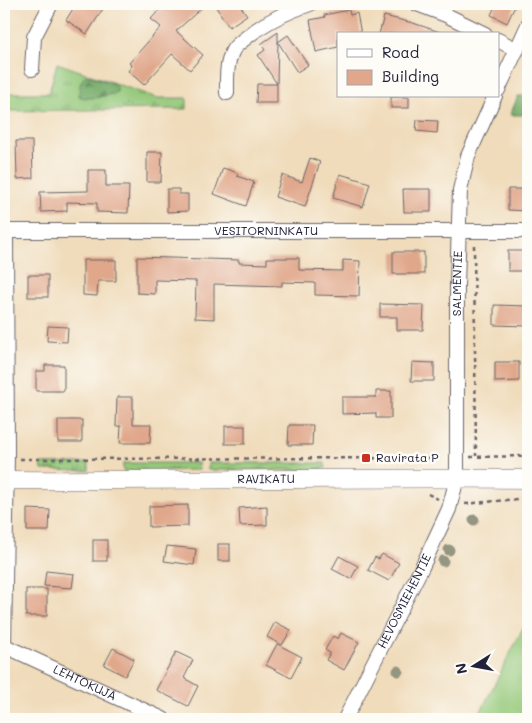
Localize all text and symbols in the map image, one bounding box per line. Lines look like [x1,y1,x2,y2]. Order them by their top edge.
legend [337,32,500,98]
text: Road [382,42,419,62]
text: Building [382,66,439,86]
street label: VESITORNINKATU [214,222,318,238]
street label: SALMENTIE [448,250,465,316]
place label: Ravirata P [376,449,439,465]
marker: Ravirata P [360,452,372,464]
street label: RAVIKATU [237,470,295,486]
street label: HEVOSMIEHENTIE [373,551,434,651]
north arrow [450,640,500,690]
street label: LEHTOKUJA [51,660,120,704]
text: N [450,662,471,676]

